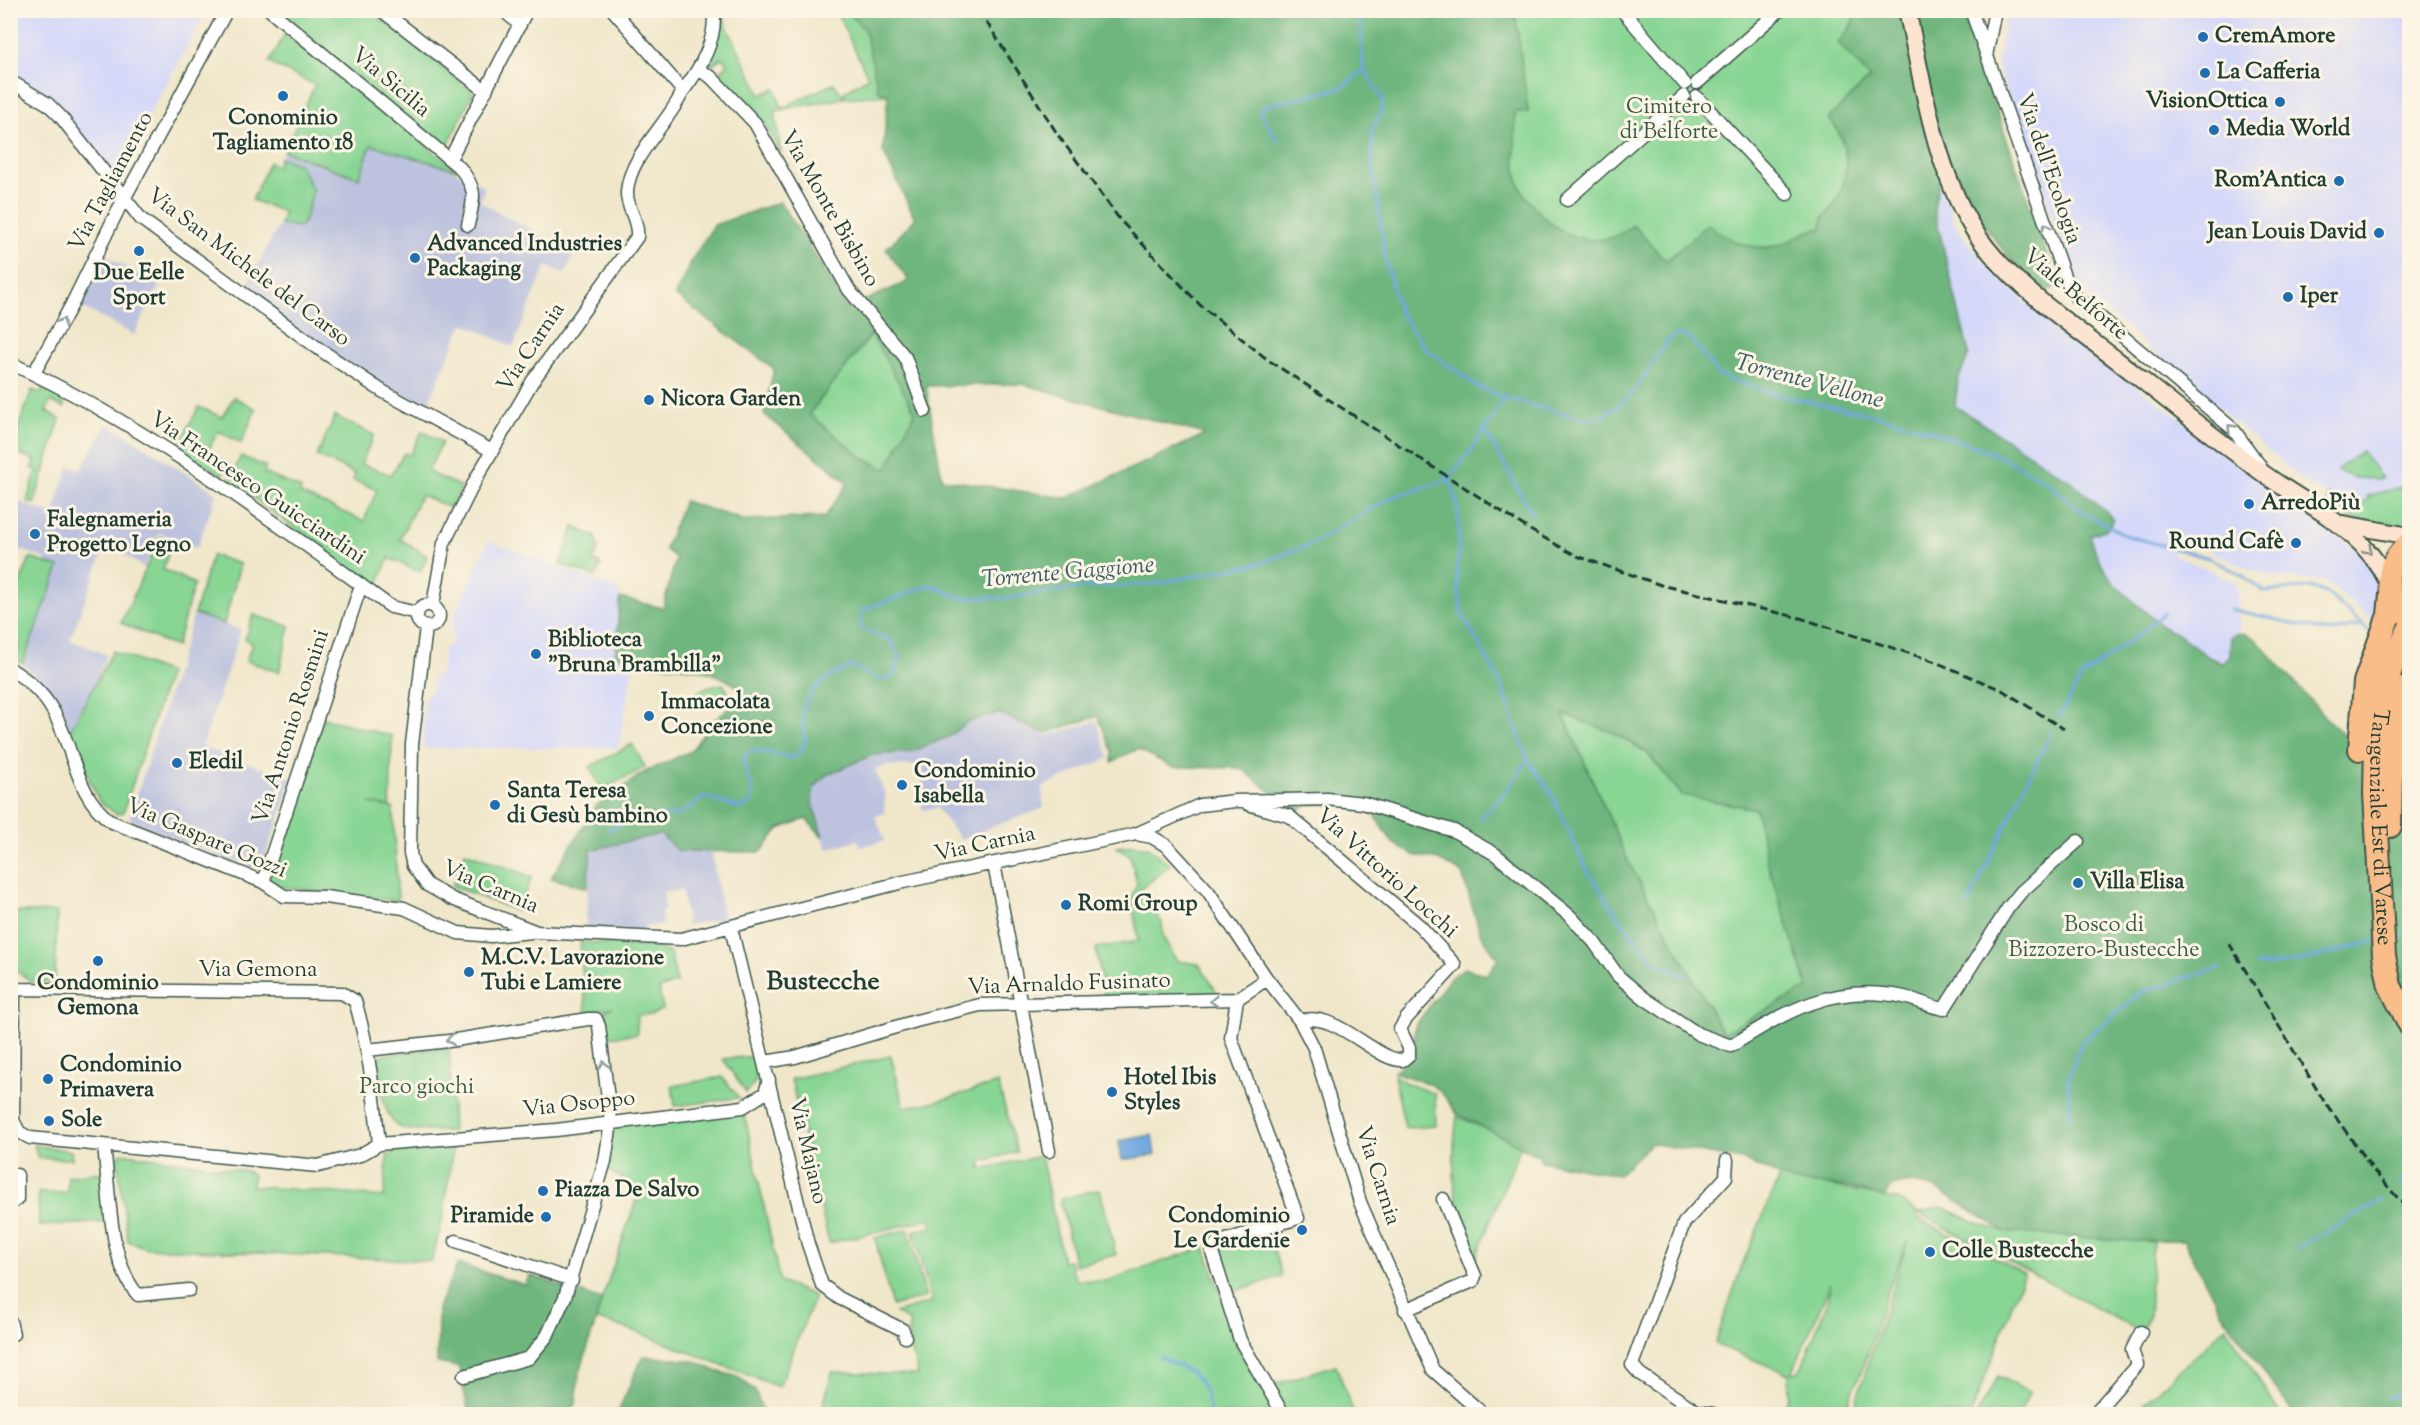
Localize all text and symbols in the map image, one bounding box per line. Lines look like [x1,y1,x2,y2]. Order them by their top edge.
place label: CremAmore [2215,21,2336,53]
marker: CremAmore [2196,30,2210,44]
street label: Via Sicilia [343,40,437,126]
place label: La Cafferia [2217,57,2321,89]
marker: La Cafferia [2198,66,2212,80]
place label: VisionOttica [2146,86,2269,118]
marker: Conominio Tagliamento 18 [276,89,290,103]
street label: Via dell'Ecologia [2007,89,2089,249]
park label: Cimitero di Belforte [1620,92,1718,149]
marker: VisionOttica [2273,95,2287,109]
place label: Conominio Tagliamento 18 [213,103,353,160]
street label: Via Tagliamento [62,106,162,258]
place label: Media World [2226,114,2351,146]
marker: Media World [2207,123,2221,137]
street label: Via Monte Bisbino [771,125,887,293]
place label: Rom'Antica [2215,165,2328,197]
marker: Rom'Antica [2332,174,2346,188]
street label: Via San Michele del Carso [139,181,357,355]
place label: Jean Louis David [2206,217,2368,249]
one-way arrow [2040,222,2053,233]
marker: Jean Louis David [2372,226,2386,240]
place label: Advanced Industries Packaging [427,229,622,286]
street label: Viale Belforte [2015,241,2135,349]
marker: Due Eelle Sport [132,244,146,258]
marker: Advanced Industries Packaging [408,251,422,265]
place label: Due Eelle Sport [94,258,184,315]
place label: Iper [2300,281,2339,313]
marker: Iper [2281,290,2295,304]
street label: Via Carnia [490,297,574,399]
one-way arrow [55,318,66,328]
water label: Torrente Vellone [1731,346,1887,418]
place label: Nicora Garden [661,384,801,416]
marker: Nicora Garden [642,393,656,407]
street label: Via Francesco Guicciardini [142,404,372,574]
one-way arrow [2227,424,2238,435]
place label: ArredoPiù [2261,488,2361,520]
marker: ArredoPiù [2242,497,2256,511]
place label: Falegnameria Progetto Legno [47,505,191,562]
marker: Falegnameria Progetto Legno [28,527,42,541]
place label: Round Cafè [2169,527,2284,559]
marker: Round Cafè [2289,536,2303,550]
one-way arrow [2361,543,2372,553]
water label: Torrente Gaggione [980,549,1156,597]
street label: Via Antonio Rosmini [245,625,339,829]
place label: Biblioteca "Bruna Brambilla" [548,625,721,682]
marker: Biblioteca "Bruna Brambilla" [529,647,543,661]
place label: Immacolata Concezione [661,687,773,744]
street label: Tangenziale Est di Varese [2359,706,2399,946]
marker: Immacolata Concezione [642,709,656,723]
place label: Eledil [189,747,244,779]
marker: Eledil [170,756,184,770]
place label: Condominio Isabella [914,756,1036,813]
place label: Santa Teresa di Gesù bambino [507,776,668,833]
marker: Condominio Isabella [895,778,909,792]
street label: Via Gaspare Gozzi [120,791,292,887]
marker: Santa Teresa di Gesù bambino [488,798,502,812]
street label: Via Vittorio Locchi [1307,801,1465,947]
street label: Via Carnia [932,819,1038,871]
street label: Via Carnia [437,853,543,923]
place label: Villa Elisa [2090,867,2185,899]
marker: Villa Elisa [2071,876,2085,890]
place label: Romi Group [1078,889,1197,921]
marker: Romi Group [1059,898,1073,912]
park label: Bosco di Bizzozero-Bustecche [2009,910,2199,967]
place label: M.C.V. Lavorazione Tubi e Lamiere [481,943,664,1000]
marker: Condominio Gemona [91,954,105,968]
street label: Via Gemona [199,955,317,987]
district label: Bustecche [766,964,880,1001]
marker: M.C.V. Lavorazione Tubi e Lamiere [462,965,476,979]
street label: Via Arnaldo Fusinato [967,965,1171,1005]
place label: Condominio Gemona [37,968,159,1025]
one-way arrow [1210,994,1219,1007]
one-way arrow [445,1034,454,1046]
place label: Condominio Primavera [60,1050,182,1107]
one-way arrow [598,1061,610,1070]
place label: Hotel Ibis Styles [1124,1063,1217,1120]
marker: Condominio Primavera [41,1072,55,1086]
park label: Parco giochi [360,1072,474,1104]
street label: Via Osoppo [521,1083,637,1127]
marker: Hotel Ibis Styles [1105,1085,1119,1099]
street label: Via Majano [779,1094,835,1208]
place label: Sole [61,1105,102,1137]
marker: Sole [42,1114,56,1128]
street label: Via Carnia [1346,1122,1408,1230]
place label: Piazza De Salvo [555,1175,699,1207]
marker: Piazza De Salvo [536,1184,550,1198]
place label: Piramide [451,1201,534,1233]
place label: Condominio Le Gardenie [1168,1201,1290,1258]
marker: Piramide [539,1210,553,1224]
marker: Condominio Le Gardenie [1295,1223,1309,1237]
place label: Colle Bustecche [1942,1236,2094,1268]
marker: Colle Bustecche [1923,1245,1937,1259]

